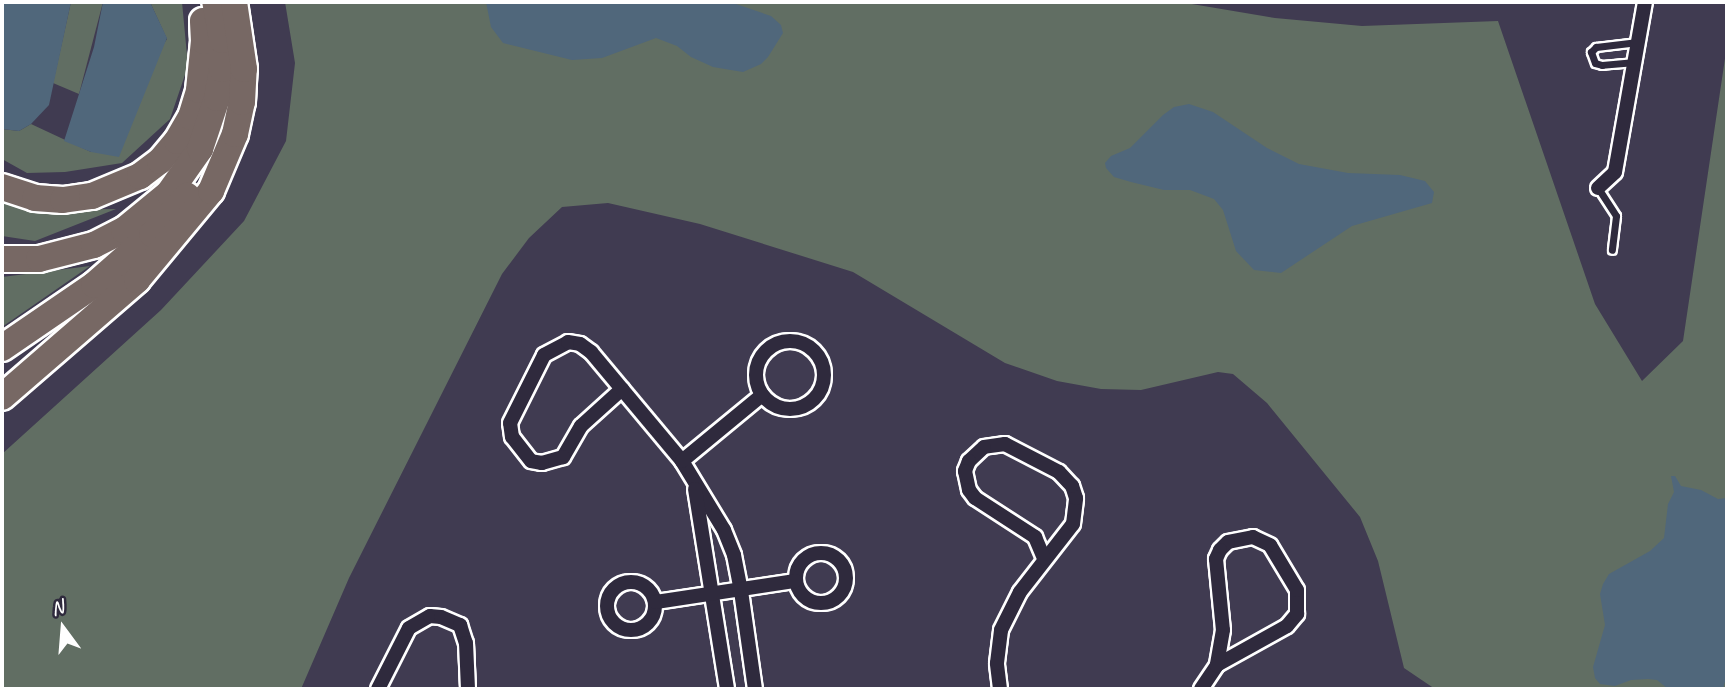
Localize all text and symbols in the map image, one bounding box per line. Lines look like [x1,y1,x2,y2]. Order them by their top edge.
north arrow [28,593,98,663]
text: N [48,595,66,621]

